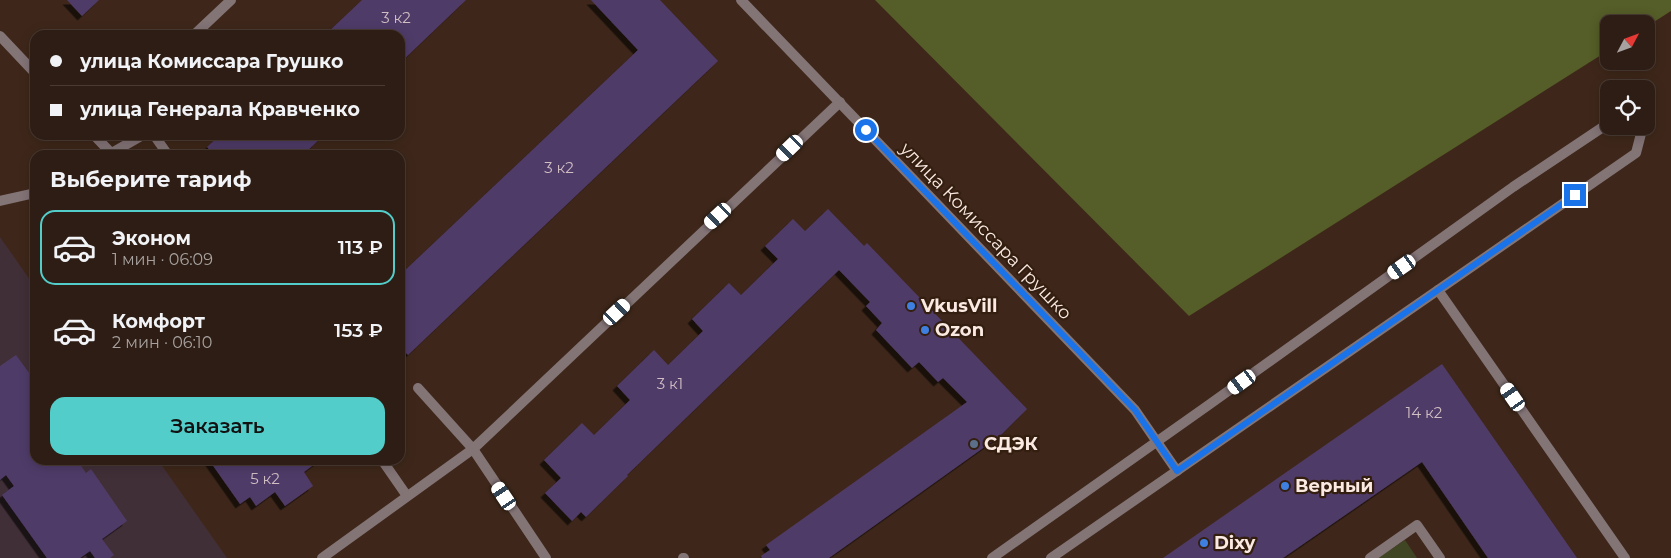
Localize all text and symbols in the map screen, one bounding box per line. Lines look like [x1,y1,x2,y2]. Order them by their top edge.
house number: 3 к2 [381,8,411,27]
north arrow [1600,15,1655,70]
map controls [1600,15,1655,135]
text: улица Комиссара Грушко [80,50,343,73]
button: locate [1600,80,1655,135]
text: улица Генерала Кравченко [80,98,360,121]
route start [855,119,877,141]
car [773,132,806,164]
street label: улица Комиссара Грушко [895,137,1076,324]
house number: 3 к2 [544,158,574,177]
text: Выберите тариф [50,166,251,193]
route end [1564,184,1586,206]
car [701,200,734,232]
icon: car [52,225,97,270]
text: Эконом [112,227,191,250]
text: 113 ₽ [338,236,383,259]
text: 1 мин · 06:09 [112,250,213,269]
car [1385,252,1418,282]
place label: VkusVill [920,295,997,317]
car [600,296,633,328]
marker: VkusVill [905,300,917,312]
icon: car [52,308,97,353]
text: Комфорт [112,310,205,333]
text: 153 ₽ [334,319,383,342]
place label: Ozon [935,319,984,341]
marker: Ozon [919,324,931,336]
text: 2 мин · 06:10 [112,333,212,352]
car [1225,367,1258,397]
house number: 3 к1 [657,374,683,393]
car [1498,380,1527,414]
button: Заказать [50,397,385,455]
house number: 14 к2 [1406,403,1442,422]
place label: СДЭК [984,433,1039,455]
marker: СДЭК [968,438,980,450]
house number: 5 к2 [250,469,280,488]
place label: Верный [1295,475,1373,497]
car [489,479,518,513]
marker: Верный [1279,480,1291,492]
place label: Dixy [1214,532,1256,554]
marker: Dixy [1198,537,1210,549]

